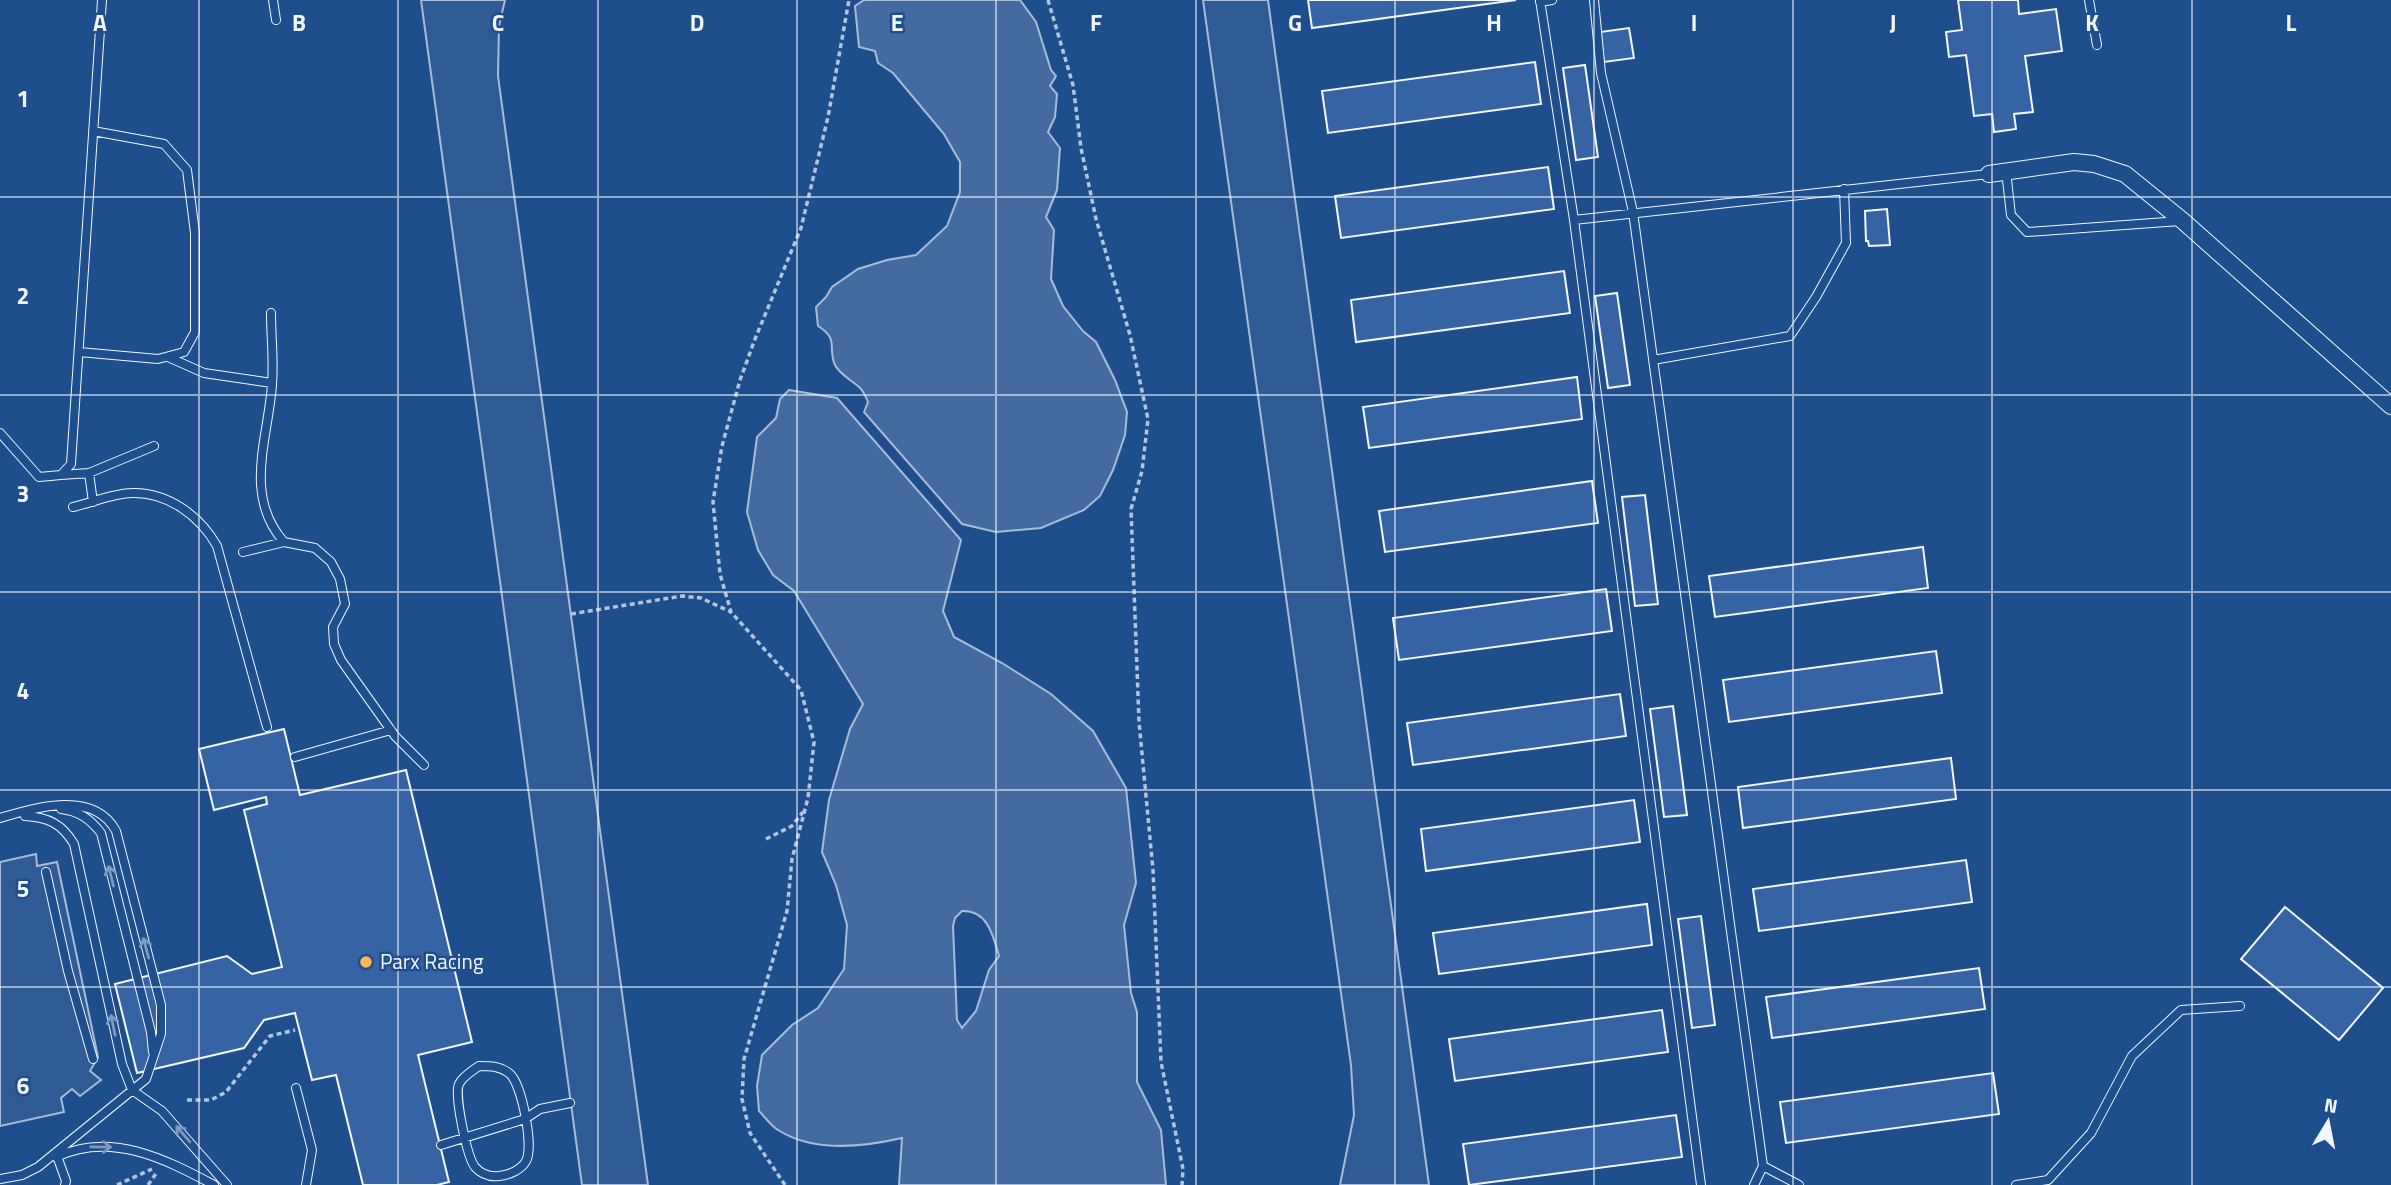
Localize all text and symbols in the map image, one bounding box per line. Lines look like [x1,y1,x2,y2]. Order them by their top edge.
text: A [93,5,107,40]
text: B [292,5,306,40]
text: C [492,5,504,40]
text: D [690,5,704,40]
text: E [891,5,903,40]
text: F [1090,5,1102,40]
text: G [1288,5,1302,40]
text: H [1486,5,1502,40]
text: I [1691,5,1697,40]
text: J [1890,5,1896,40]
text: K [2085,5,2099,40]
text: L [2286,5,2297,40]
text: 1 [17,81,29,116]
text: 2 [17,278,29,313]
text: 3 [17,476,29,511]
text: 4 [17,673,29,708]
one-way arrow [104,865,117,888]
text: 5 [17,871,29,906]
one-way arrow [139,937,152,960]
place label: Parx Racing [380,945,484,977]
marker: Parx Racing [358,954,374,970]
one-way arrow [106,1014,120,1037]
text: 6 [17,1068,30,1103]
north arrow [2293,1087,2363,1157]
text: N [2322,1089,2340,1120]
one-way arrow [175,1126,191,1144]
one-way arrow [90,1140,113,1153]

